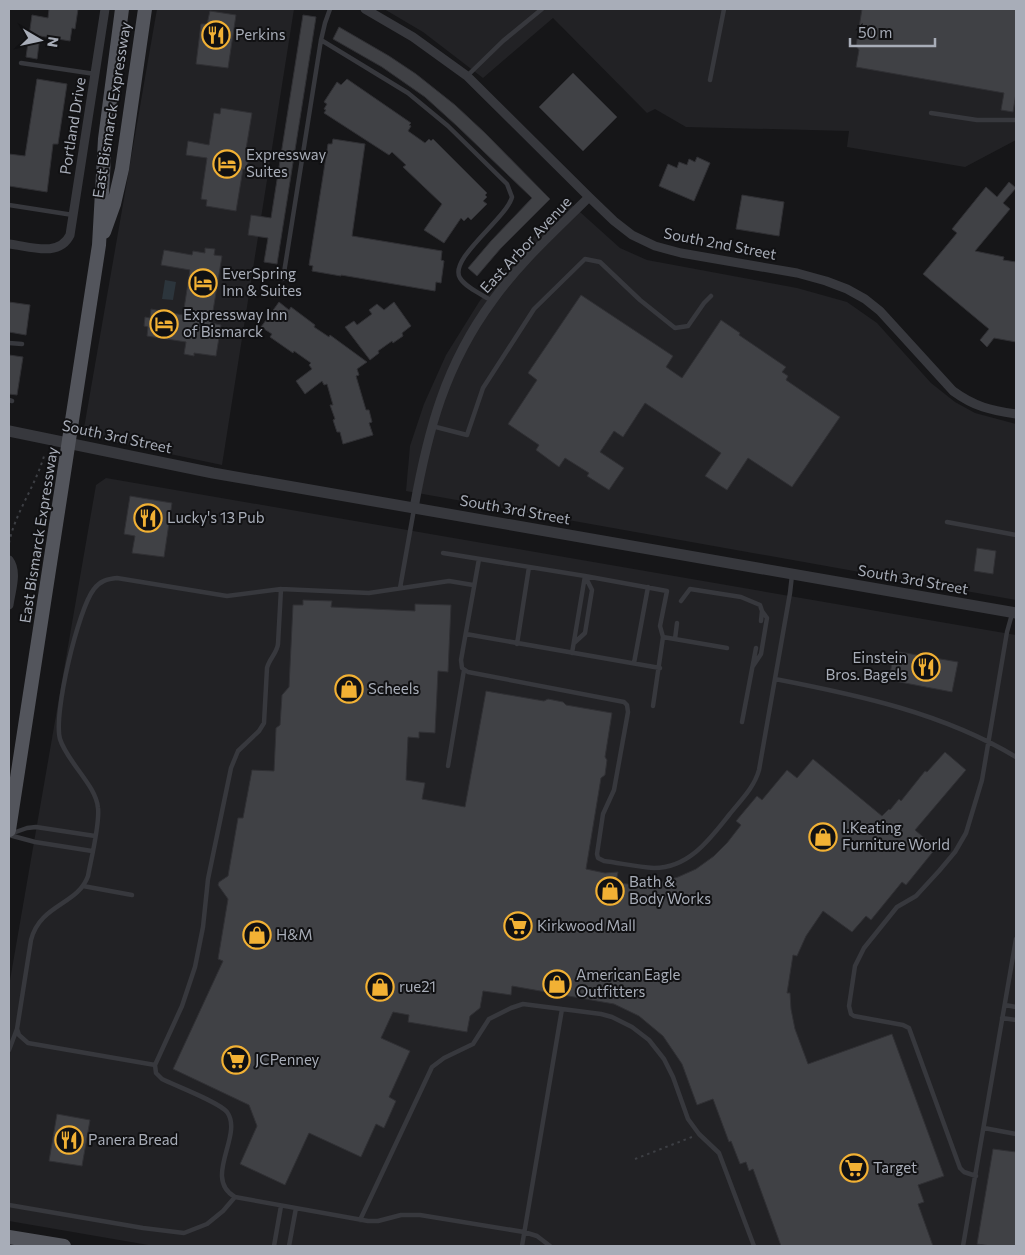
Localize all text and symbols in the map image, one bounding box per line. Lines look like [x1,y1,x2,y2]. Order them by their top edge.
north arrow [15,15,65,65]
scale bar [850,15,935,47]
street label: East Bismarck Expressway [88,20,134,199]
restaurant icon: Perkins [201,20,231,50]
text: 50 m [858,23,892,41]
place label: Perkins [235,25,286,43]
text: N [44,36,63,49]
street label: Portland Drive [55,76,89,176]
place label: Expressway Suites [246,145,326,180]
hotel icon: Expressway Suites [212,149,242,179]
street label: East Arbor Avenue [476,192,575,296]
street label: South 2nd Street [662,223,778,263]
place label: EverSpring Inn & Suites [222,264,302,299]
hotel icon: EverSpring Inn & Suites [188,268,218,298]
place label: Expressway Inn of Bismarck [183,305,287,340]
hotel icon: Expressway Inn of Bismarck [149,309,179,339]
street label: South 3rd Street [61,416,174,456]
street label: East Bismarck Expressway [15,445,61,624]
street label: South 3rd Street [458,490,572,528]
restaurant icon: Lucky's 13 Pub [133,503,163,533]
place label: Lucky's 13 Pub [167,508,265,526]
street label: South 3rd Street [856,560,970,598]
place label: Einstein Bros. Bagels [826,648,907,683]
restaurant icon: Einstein Bros. Bagels [911,652,941,682]
shop icon: Scheels [334,674,364,704]
place label: Scheels [368,679,419,697]
place label: I.Keating Furniture World [842,818,950,853]
shop icon: I.Keating Furniture World [808,822,838,852]
place label: Bath & Body Works [629,872,711,907]
shop icon: Bath & Body Works [595,876,625,906]
supermarket icon: Kirkwood Mall [503,911,533,941]
place label: Kirkwood Mall [537,916,636,934]
shop icon: H&M [242,920,272,950]
place label: H&M [276,925,313,943]
place label: American Eagle Outfitters [576,965,681,1000]
shop icon: American Eagle Outfitters [542,969,572,999]
shop icon: rue21 [365,972,395,1002]
place label: rue21 [399,977,436,995]
supermarket icon: JCPenney [221,1045,251,1075]
place label: JCPenney [255,1050,320,1068]
restaurant icon: Panera Bread [54,1125,84,1155]
place label: Panera Bread [88,1130,178,1148]
supermarket icon: Target [839,1153,869,1183]
place label: Target [873,1158,917,1176]

